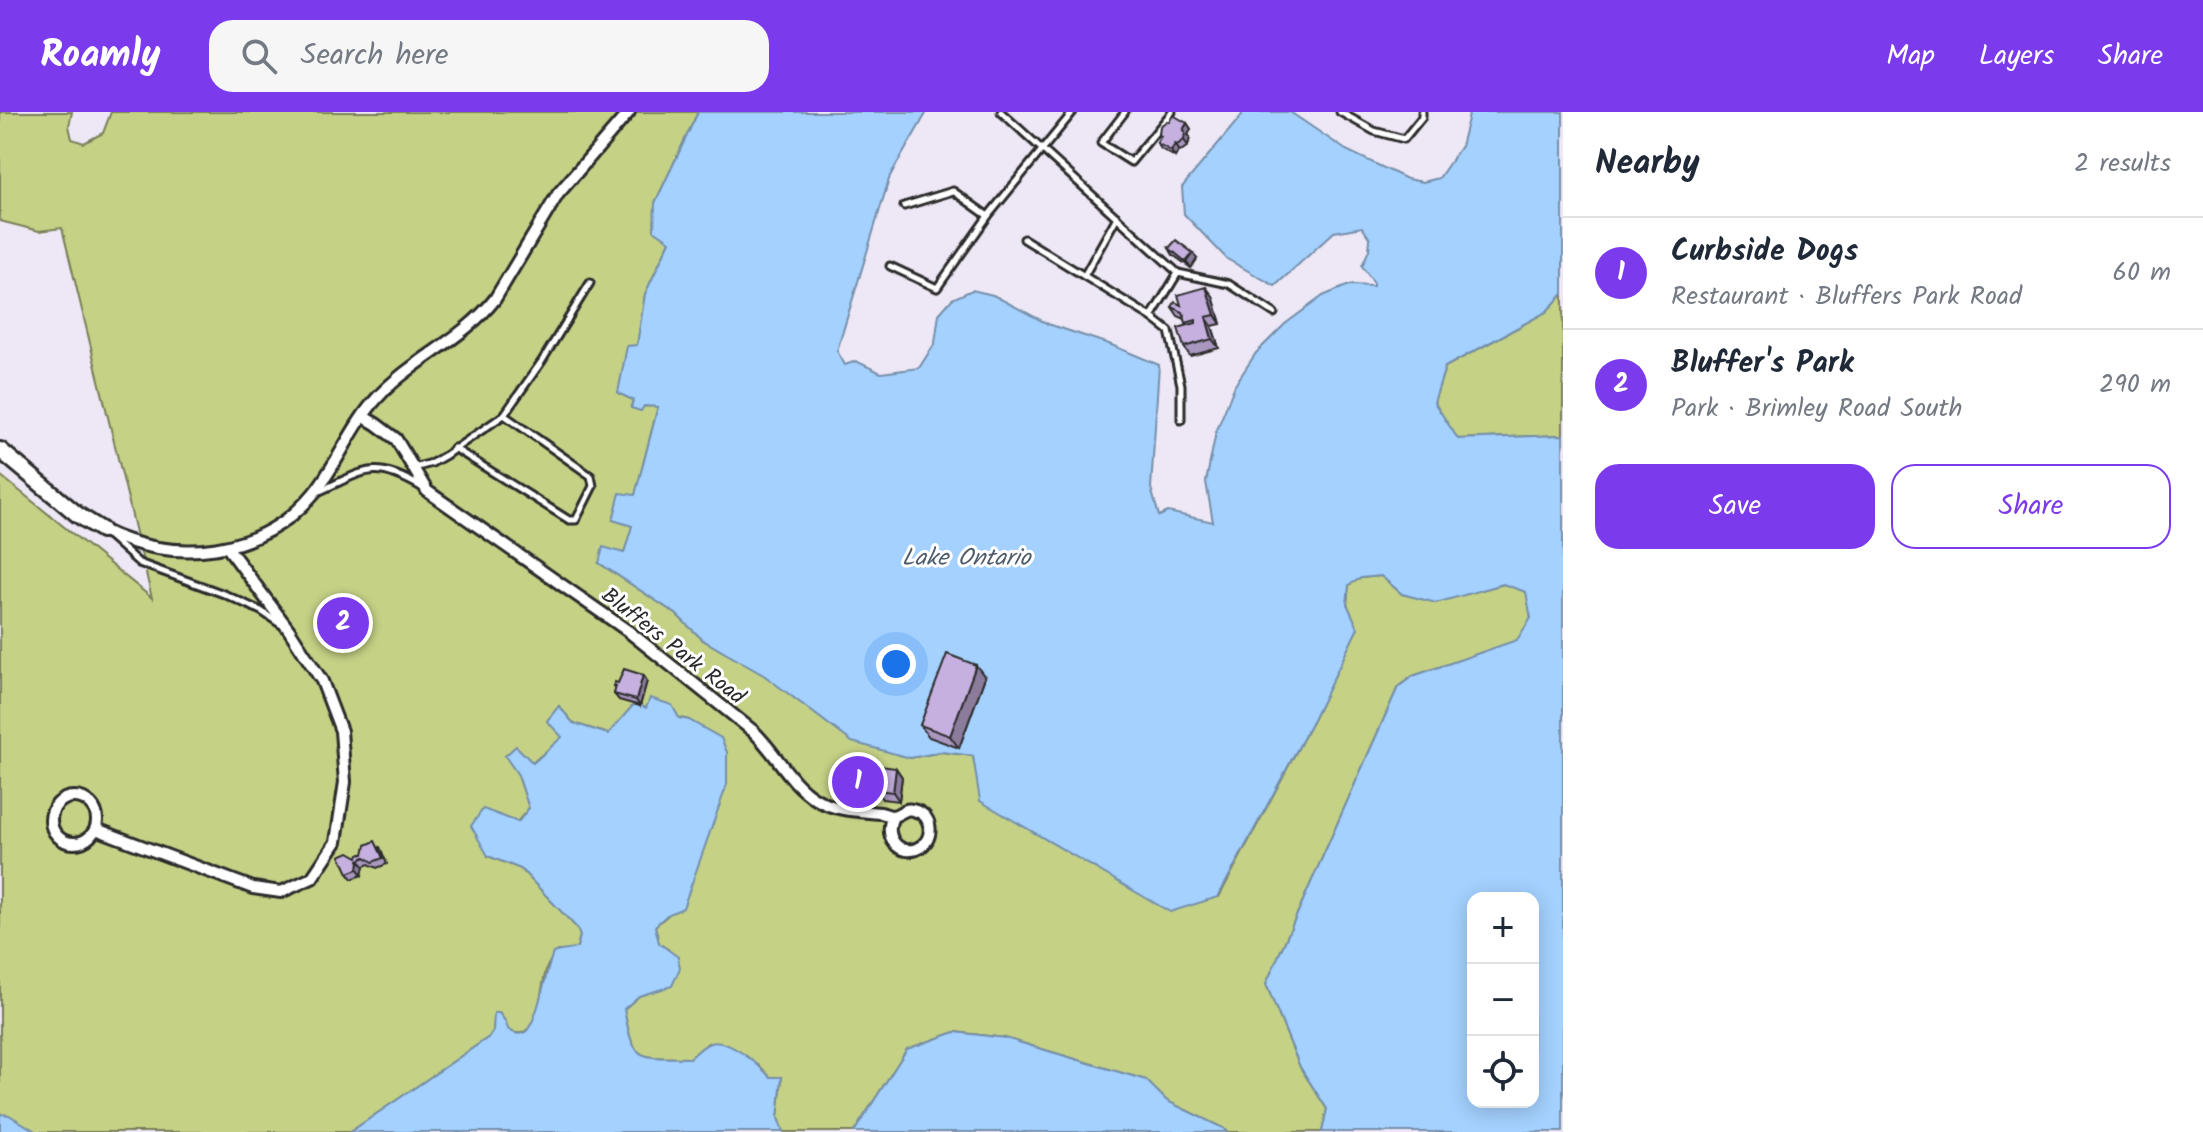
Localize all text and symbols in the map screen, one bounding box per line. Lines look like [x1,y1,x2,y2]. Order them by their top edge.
search box [209,20,769,92]
text: Roamly [40,26,161,86]
text: Search here [301,32,448,80]
icon: search [237,34,281,78]
text: Map [1886,34,1935,79]
text: Layers [1979,34,2054,79]
text: Share [2098,34,2163,79]
text: Nearby [1595,137,1700,191]
text: 2 results [2074,143,2171,185]
text: Curbside Dogs [1671,228,1858,276]
text: 1 [1617,252,1625,294]
text: 60 m [2112,252,2171,294]
text: Restaurant · Bluffers Park Road [1671,276,2022,318]
text: Bluffer's Park [1671,340,1853,388]
text: 2 [1613,364,1629,406]
text: 290 m [2099,364,2171,406]
text: Park · Brimley Road South [1671,388,1963,430]
button: Save [1595,464,1875,549]
button: Share [1891,464,2171,549]
water label: Lake Ontario [902,539,1032,578]
street label: Bluffers Park Road [593,579,753,715]
pin: 2 [317,593,369,653]
your location [876,644,916,684]
pin: 1 [832,752,884,812]
map controls [1467,892,1539,1108]
button: + [1467,892,1539,964]
button: − [1467,964,1539,1036]
button: locate [1467,1036,1539,1108]

